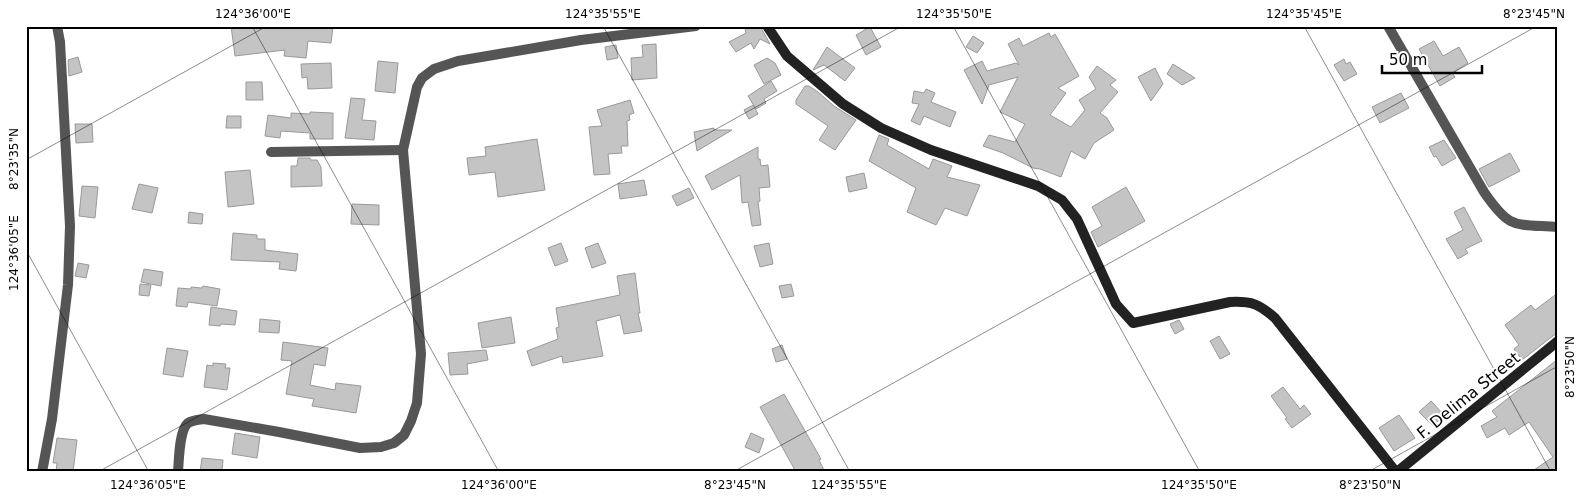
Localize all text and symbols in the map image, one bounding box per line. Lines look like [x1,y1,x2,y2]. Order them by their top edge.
text: 124°36'00"E [215,7,291,21]
text: 124°35'55"E [565,7,641,21]
text: 124°35'50"E [916,7,992,21]
text: 124°35'45"E [1266,7,1342,21]
text: 8°23'45"N [1503,7,1565,21]
scale bar [1382,42,1482,74]
text: 50 m [1389,51,1427,69]
text: 8°23'35"N [7,128,21,190]
text: 124°36'05"E [7,215,21,291]
text: 8°23'50"N [1563,336,1577,398]
street label: F. Delima Street [1413,348,1524,443]
text: 124°36'05"E [110,478,186,492]
text: 124°36'00"E [461,478,537,492]
text: 8°23'45"N [704,478,766,492]
text: 124°35'55"E [811,478,887,492]
text: 124°35'50"E [1161,478,1237,492]
text: 8°23'50"N [1339,478,1401,492]

